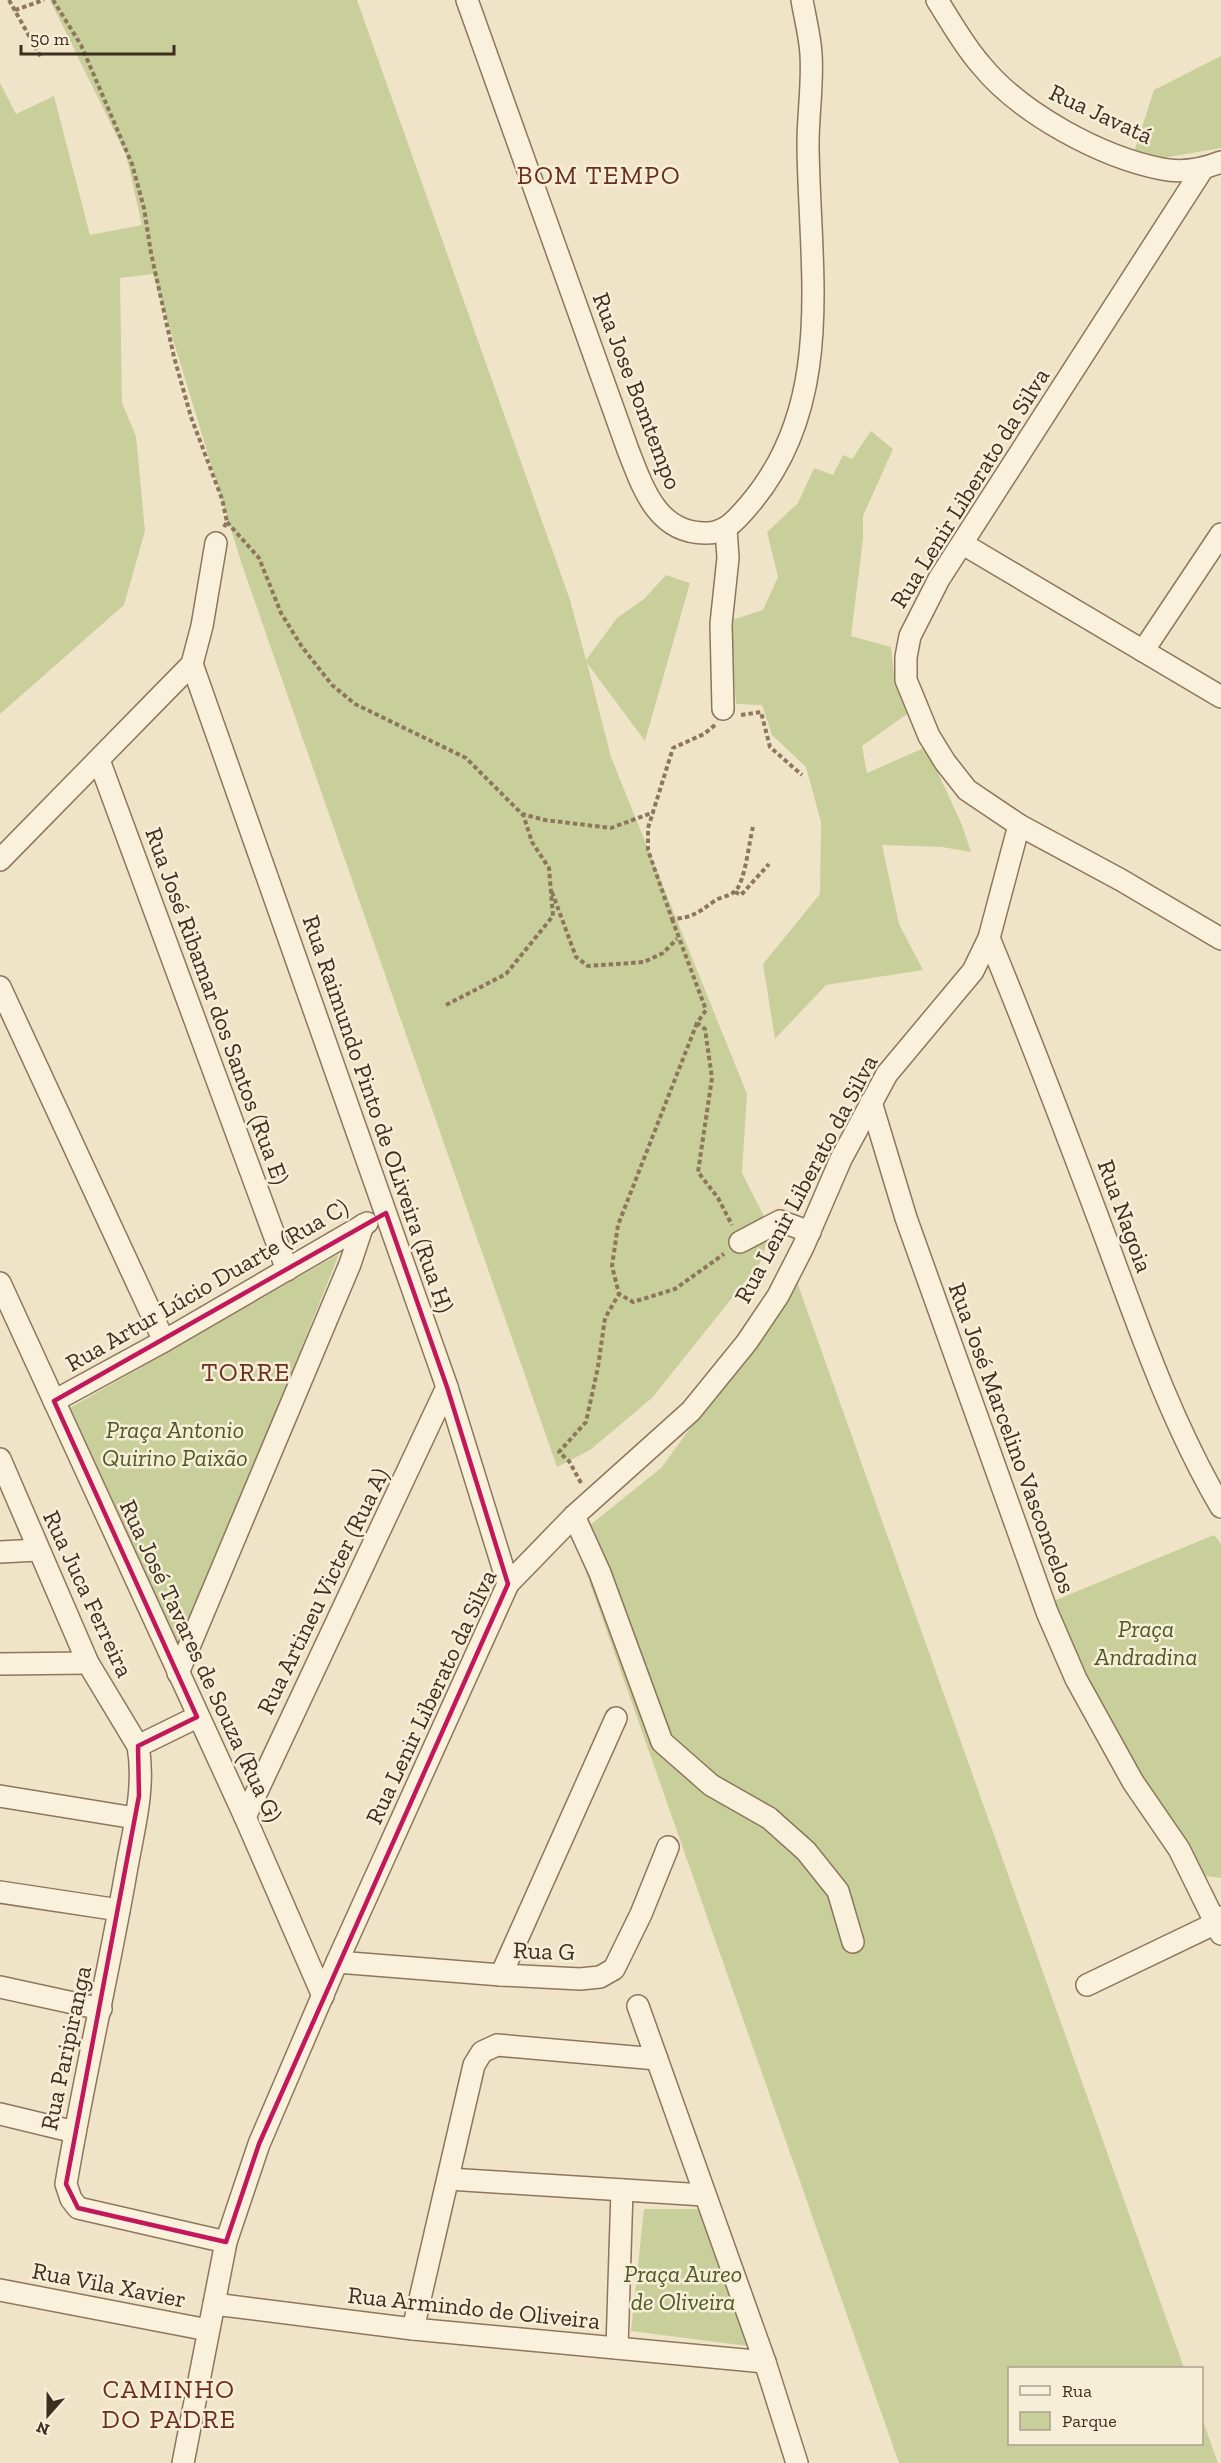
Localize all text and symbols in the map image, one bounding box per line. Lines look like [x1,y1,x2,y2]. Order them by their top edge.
scale bar [21,18,174,56]
text: 50 m [30,28,70,50]
street label: Rua Javatá [1045,77,1158,150]
district label: BOM TEMPO [517,159,681,191]
street label: Rua Jose Bomtempo [587,288,688,493]
street label: Rua Lenir Liberato da Silva [884,362,1056,613]
street label: Rua José Ribamar dos Santos (Rua E) [139,824,296,1188]
street label: Rua Raimundo Pinto de OLiveira (Rua H) [297,911,460,1316]
street label: Rua Lenir Liberato da Silva [728,1049,884,1308]
street label: Rua Nagoia [1092,1156,1159,1277]
street label: Rua Artur Lúcio Duarte (Rua C) [60,1192,353,1377]
street label: Rua José Marcelino Vasconcelos [943,1279,1082,1597]
district label: TORRE [201,1356,291,1388]
park label: Praça Antonio Quirino Paixão [102,1415,248,1472]
street label: Rua Artineu Victer (Rua A) [250,1463,395,1719]
street label: Rua José Tavares de Souza (Rua G) [114,1495,289,1826]
street label: Rua Juca Ferreira [37,1506,140,1682]
street label: Rua Lenir Liberato da Silva [359,1565,502,1829]
park label: Praça Andradina [1093,1614,1198,1671]
street label: Rua G [513,1935,575,1966]
street label: Rua Paripiranga [34,1963,97,2133]
street label: Rua Vila Xavier [30,2255,188,2314]
park label: Praça Aureo de Oliveira [624,2259,742,2316]
street label: Rua Armindo de Oliveira [346,2280,602,2335]
legend [1008,2367,1203,2445]
district label: CAMINHO DO PADRE [101,2373,237,2435]
text: Rua [1062,2380,1092,2402]
north arrow [18,2385,78,2445]
text: Parque [1062,2410,1117,2432]
text: N [34,2417,52,2440]

